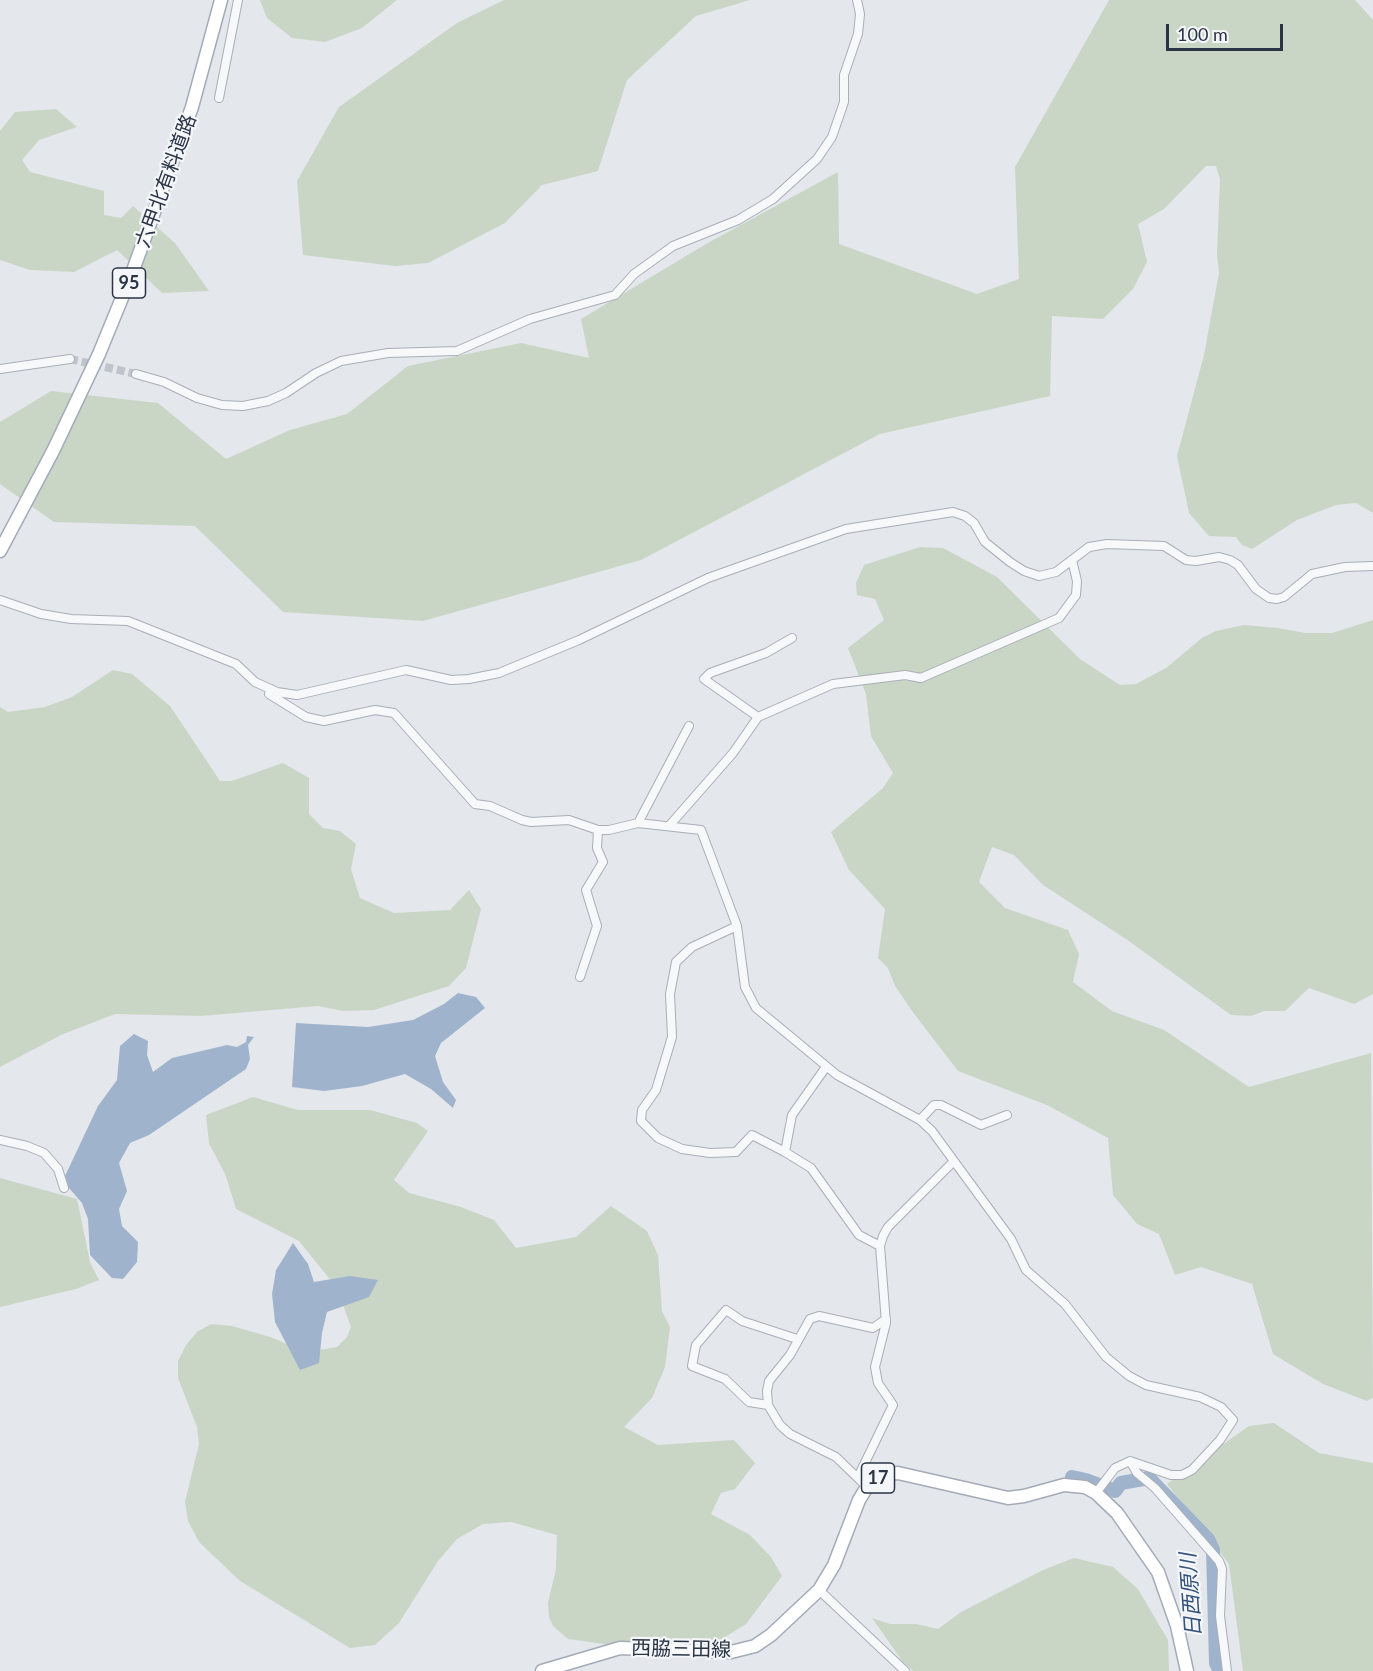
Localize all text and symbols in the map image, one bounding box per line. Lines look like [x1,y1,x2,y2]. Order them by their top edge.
scale bar [1169,12,1286,50]
text: 100 m [1177,23,1228,45]
street label: 六甲北有料道路 [131,111,201,251]
road number: 95 [112,268,146,298]
road number: 17 [862,1463,894,1493]
water label: 日西原川 [1176,1552,1206,1638]
street label: 西脇三田線 [631,1636,731,1662]

